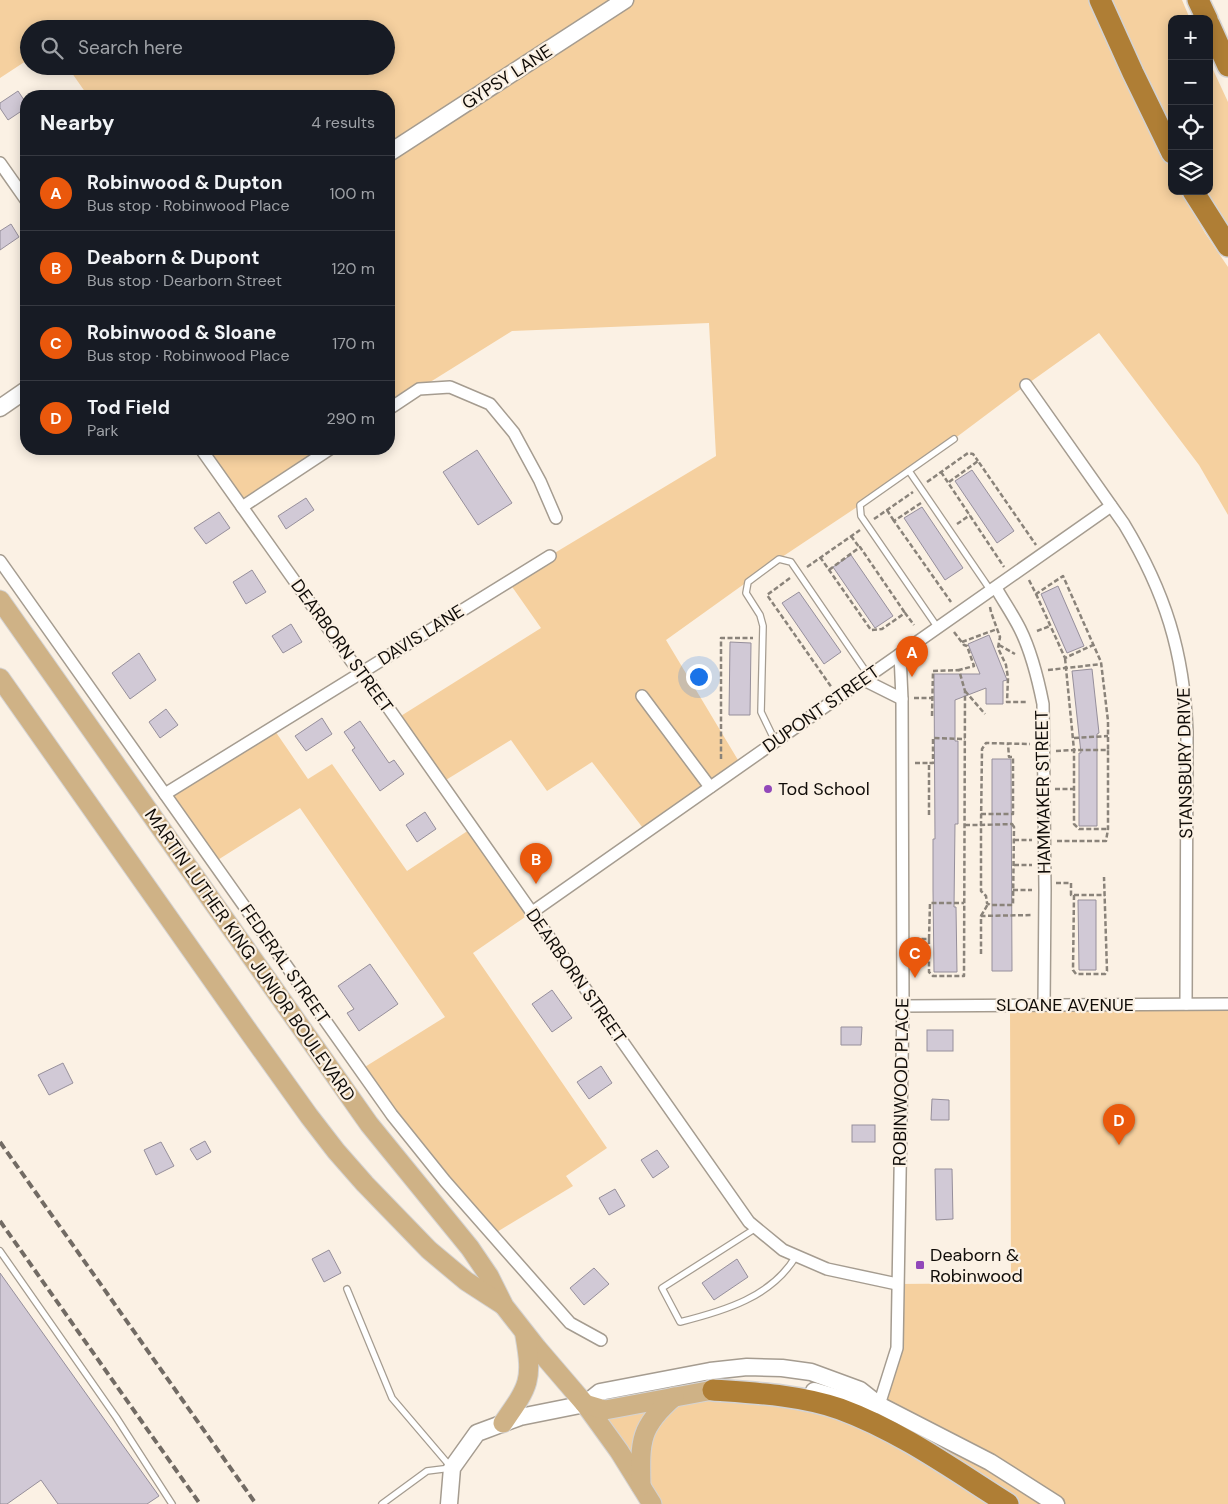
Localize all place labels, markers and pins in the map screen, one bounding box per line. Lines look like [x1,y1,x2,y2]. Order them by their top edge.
pin: A [896,636,928,677]
place label: Tod School [778,777,870,801]
marker: Tod School [762,783,774,795]
pin: B [520,843,552,884]
pin: C [899,937,931,978]
pin: D [1103,1104,1135,1145]
place label: Deaborn & Robinwood [930,1243,1023,1288]
marker: Deaborn & Robinwood [914,1259,926,1271]

